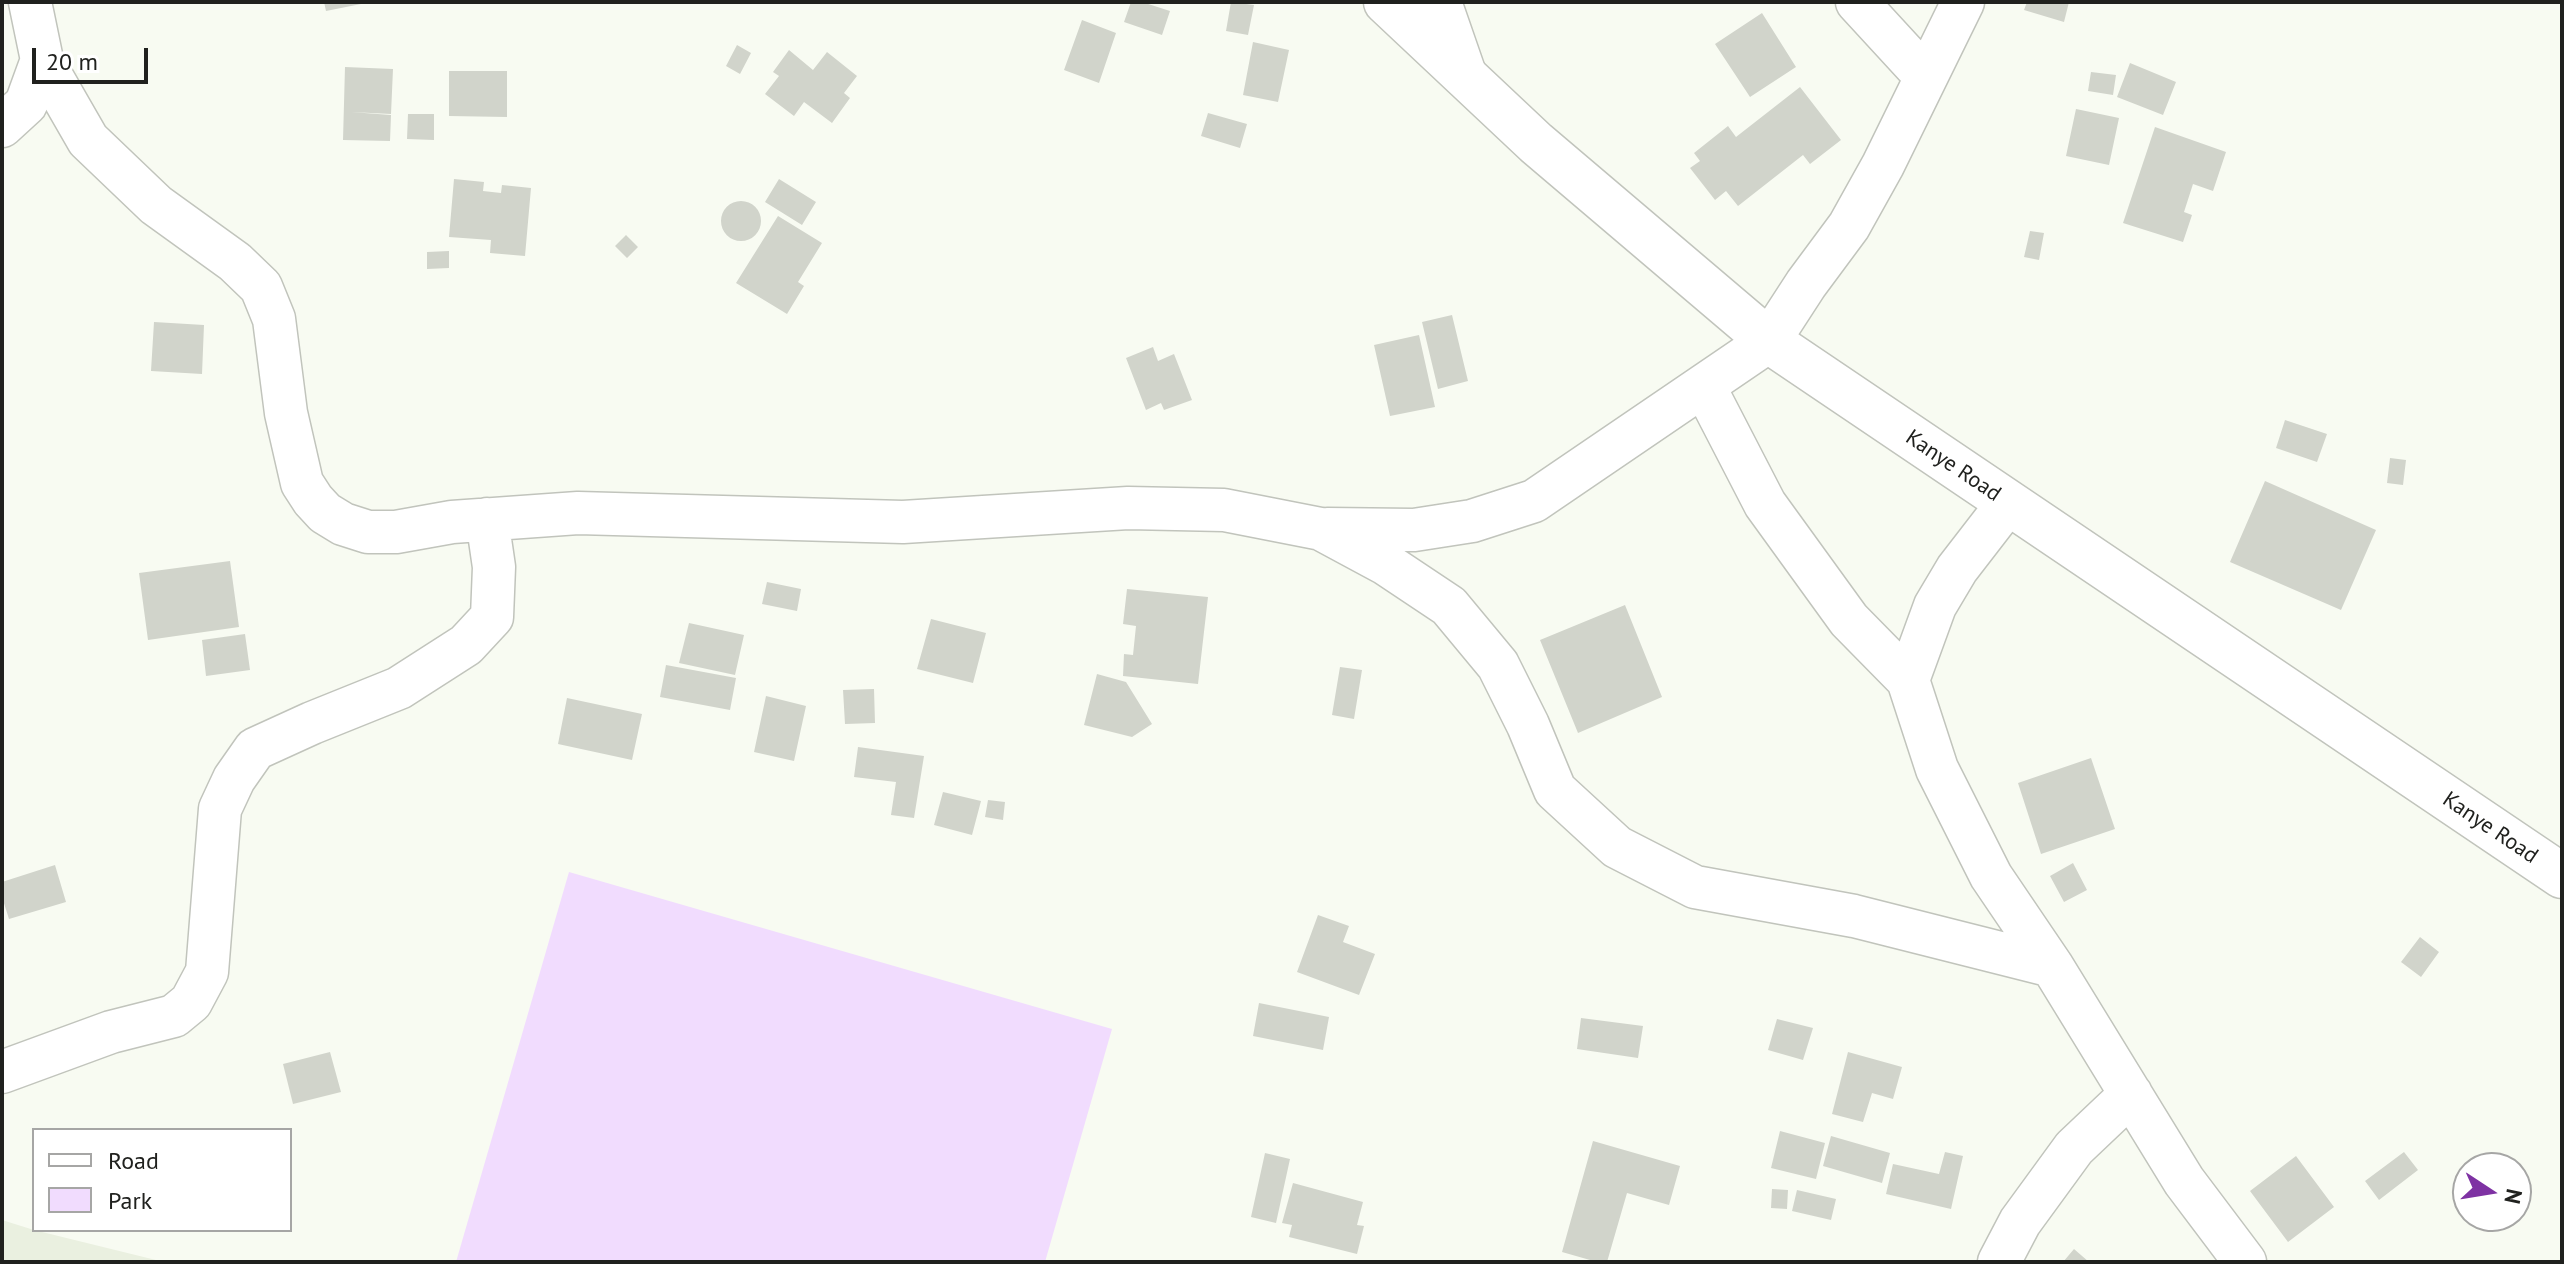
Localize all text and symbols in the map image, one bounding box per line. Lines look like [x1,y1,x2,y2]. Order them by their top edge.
scale bar [36,32,152,82]
text: 20 m [46,46,98,77]
street label: Kanye Road [1900,424,2006,508]
street label: Kanye Road [2437,786,2543,870]
legend [32,1128,292,1232]
text: Road [108,1145,159,1176]
north arrow [2452,1152,2532,1232]
text: Park [108,1185,152,1216]
text: N [2498,1187,2529,1207]

